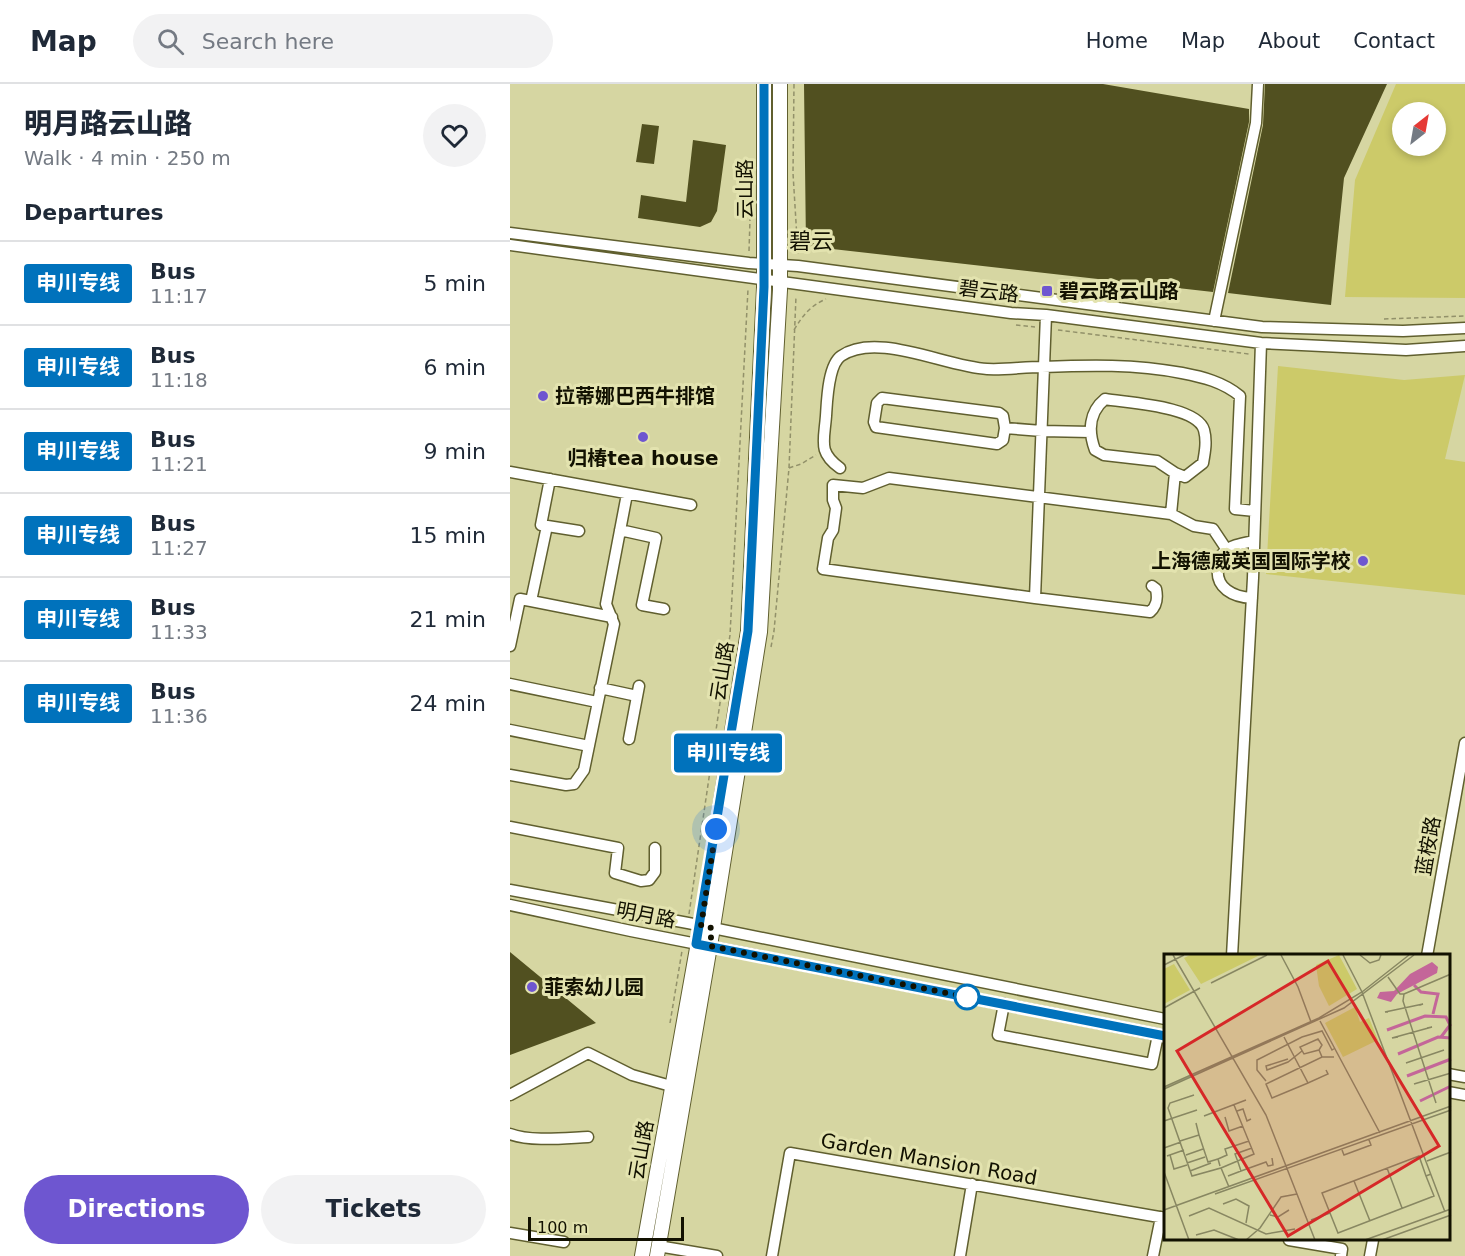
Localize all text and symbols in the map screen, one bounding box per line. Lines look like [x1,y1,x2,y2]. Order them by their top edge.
search box [133,14,553,68]
text: Map [30,25,97,58]
icon: search [154,25,187,58]
text: Search here [202,29,334,54]
text: Home [1086,29,1148,53]
text: Map [1181,29,1225,53]
text: About [1258,29,1320,53]
text: Contact [1353,29,1435,53]
north arrow [1392,102,1446,156]
map controls [1392,102,1446,156]
button: heart [423,104,486,167]
text: 明月路云山路 [24,107,192,140]
text: Walk · 4 min · 250 m [24,146,231,170]
street label: 云山路 [733,159,757,219]
text: Departures [24,200,164,225]
district label: 碧云 [789,229,833,254]
text: Bus [150,259,196,284]
text: 申川专线 [36,271,120,295]
text: 5 min [424,271,486,296]
street label: 碧云路 [958,275,1020,307]
place label: 碧云路云山路 [1059,279,1179,303]
text: 11:17 [150,284,208,308]
marker: 碧云路云山路 [1040,284,1054,298]
text: Bus [150,343,196,368]
text: 申川专线 [36,355,120,379]
text: 6 min [424,355,486,380]
text: 11:18 [150,368,208,392]
place label: 拉蒂娜巴西牛排馆 [555,384,715,408]
marker: 拉蒂娜巴西牛排馆 [536,389,550,403]
text: Bus [150,427,196,452]
marker: 归椿tea house [636,430,650,444]
text: 申川专线 [36,439,120,463]
text: 9 min [424,439,486,464]
place label: 归椿tea house [567,446,719,470]
text: 11:21 [150,452,208,476]
text: Bus [150,511,196,536]
text: 申川专线 [36,523,120,547]
text: 15 min [410,523,486,548]
text: 11:27 [150,536,208,560]
place label: 上海德威英国国际学校 [1151,549,1351,573]
marker: 上海德威英国国际学校 [1356,554,1370,568]
text: Bus [150,595,196,620]
text: 申川专线 [36,607,120,631]
text: 21 min [410,607,486,632]
text: 11:33 [150,620,208,644]
street label: 云山路 [705,639,739,703]
text: Bus [150,679,196,704]
text: 申川专线 [36,691,120,715]
text: 24 min [410,691,486,716]
text: 11:36 [150,704,208,728]
line badge: 申川专线 [686,734,770,772]
text: 申川专线 [686,741,770,765]
your location [701,814,731,844]
street label: 蓝桉路 [1411,814,1445,878]
street label: 明月路 [614,897,678,933]
inset map [1164,954,1450,1241]
place label: 菲索幼儿园 [544,975,644,999]
marker: 菲索幼儿园 [525,980,539,994]
unlabelled marker [954,984,980,1010]
street label: 云山路 [624,1118,658,1182]
street label: Garden Mansion Road [819,1128,1039,1190]
button: Directions [24,1175,249,1244]
button: Tickets [261,1175,486,1244]
scale bar [528,1214,684,1242]
text: 100 m [537,1218,588,1237]

